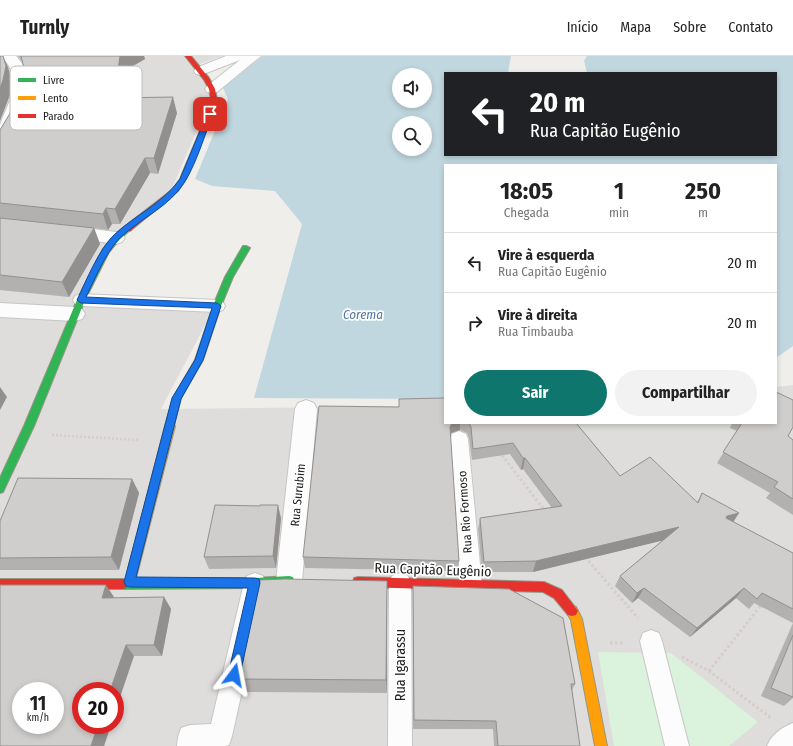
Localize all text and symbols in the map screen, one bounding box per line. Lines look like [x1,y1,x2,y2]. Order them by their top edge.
text: Turnly [20,16,69,39]
text: Início [567,19,598,36]
text: Mapa [620,19,651,36]
text: Sobre [673,19,706,36]
text: Contato [728,19,773,36]
legend [10,66,142,130]
map controls [392,68,432,156]
button: sound [392,68,432,108]
text: Livre [43,74,65,87]
text: 20 m [530,86,585,119]
icon: left [464,88,516,140]
text: Lento [43,92,68,105]
pin [193,97,227,131]
icon: arrive [199,103,221,125]
text: Parado [43,110,74,123]
button: search [392,116,432,156]
text: Rua Capitão Eugênio [530,120,681,142]
text: 18:05 [500,177,553,205]
text: 1 [614,177,624,205]
text: 250 [685,177,721,205]
text: Chegada [504,205,549,220]
text: min [609,205,629,220]
text: m [698,205,708,220]
text: Vire à esquerda [498,246,595,264]
icon: left [464,252,486,274]
text: 20 m [728,254,757,272]
text: Rua Capitão Eugênio [498,264,607,279]
text: Vire à direita [498,306,577,324]
water label: Corema [343,307,383,322]
icon: right [464,312,486,334]
text: 20 m [728,314,757,332]
text: Rua Timbauba [498,324,574,339]
button: Sair [464,370,607,416]
button: Compartilhar [615,370,757,416]
street label: Rua Surubim [288,463,308,527]
street label: Rua Rio Formoso [455,470,475,554]
street label: Rua Capitão Eugênio [374,559,492,581]
street label: Rua Igarassu [392,629,409,701]
position arrow [213,654,255,696]
speed limit sign: 20 [72,682,124,734]
text: 11 [30,691,46,715]
text: km/h [27,712,49,724]

